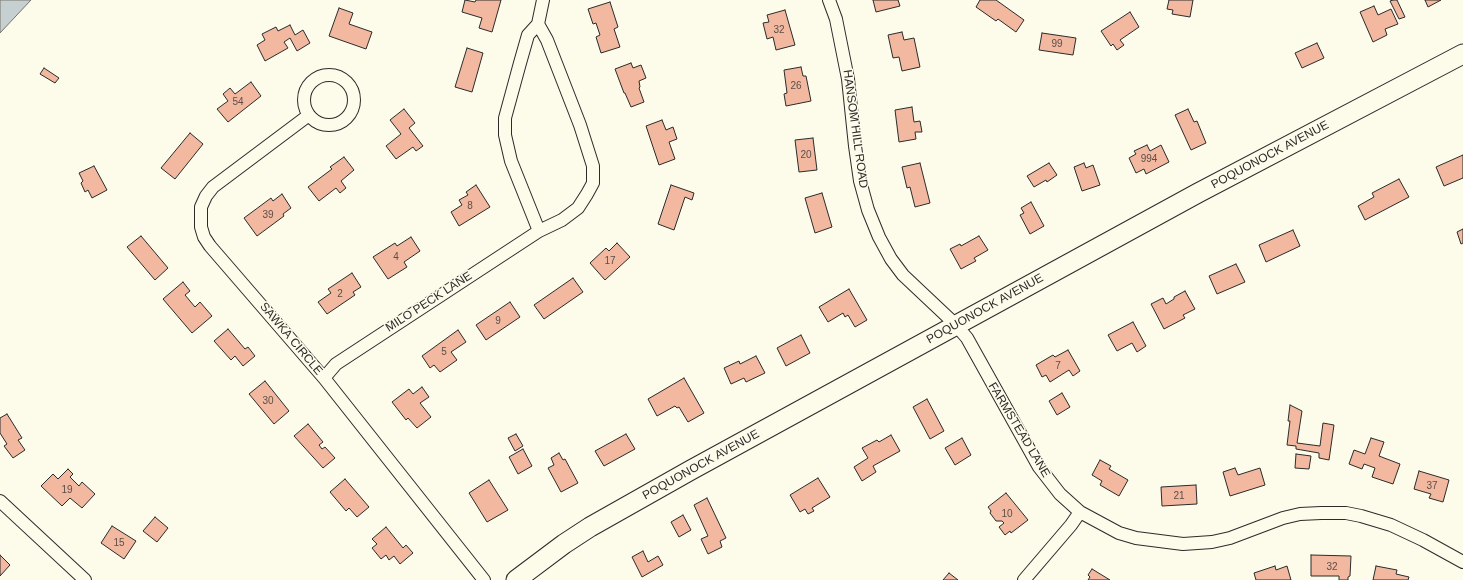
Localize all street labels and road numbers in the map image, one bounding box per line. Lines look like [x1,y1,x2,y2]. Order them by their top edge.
street label: HANSOM HILL ROAD [840,69,870,189]
street label: POQUONOCK AVENUE [1209,118,1331,192]
street label: MILO PECK LANE [383,269,475,335]
street label: POQUONOCK AVENUE [924,271,1046,347]
street label: SAWKA CIRCLE [256,300,326,378]
street label: FARMSTEAD LANE [985,380,1053,480]
street label: POQUONOCK AVENUE [640,427,762,503]

